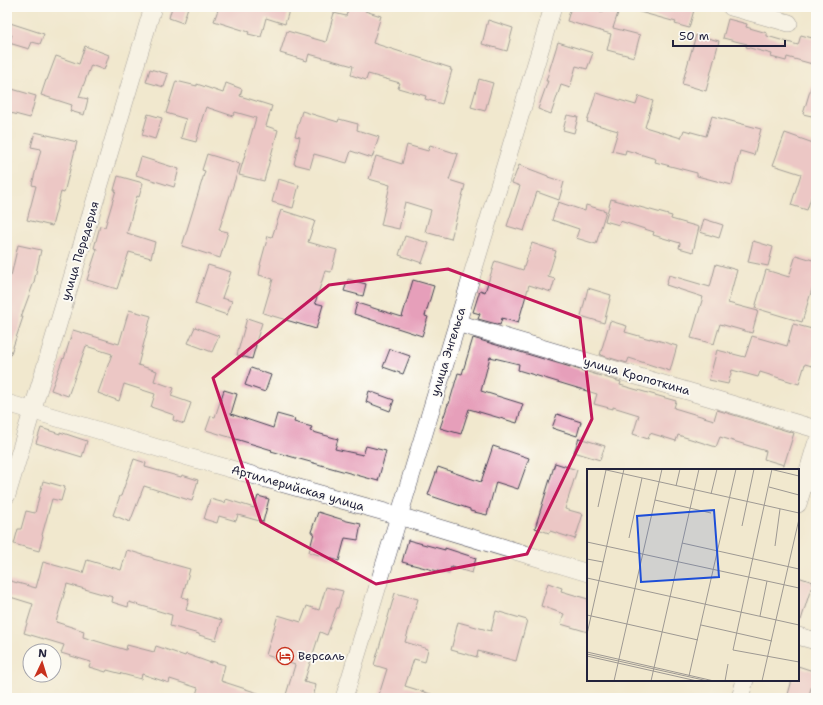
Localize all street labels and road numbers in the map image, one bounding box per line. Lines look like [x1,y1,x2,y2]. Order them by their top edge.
street label: улица Передерия [57,199,103,303]
street label: улица Энгельса [427,305,469,399]
street label: улица Кропоткина [582,353,693,399]
street label: Артиллерийская улица [230,461,367,515]

